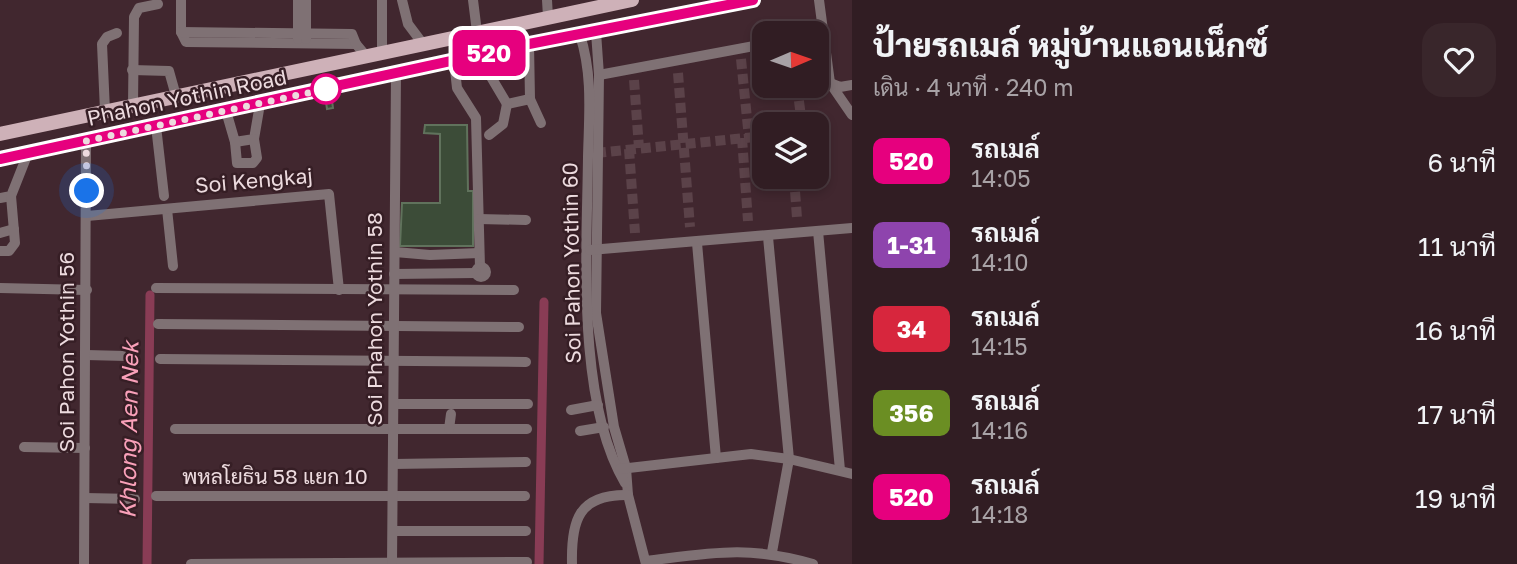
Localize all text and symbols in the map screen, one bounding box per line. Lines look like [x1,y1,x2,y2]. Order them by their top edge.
north arrow [752,21,830,98]
map controls [752,21,829,189]
button: heart [1422,23,1496,97]
text: ป้ายรถเมล์ หมู่บ้านแอนเน็กซ์ [873,25,1268,64]
line badge: 520 [449,30,529,76]
text: 520 [467,38,511,67]
street label: Phahon Yothin Road [85,63,289,131]
text: เดิน · 4 นาที · 240 m [873,73,1074,101]
unlabelled marker [311,74,341,104]
button: layers [752,112,829,189]
text: รถเมล์ [971,133,1040,164]
text: 520 [889,146,934,175]
text: 6 นาที [1428,147,1496,178]
street label: Soi Kengkaj [194,162,314,198]
street label: Soi Pahon Yothin 60 [556,162,586,364]
text: 14:05 [971,164,1031,192]
your location [69,173,104,208]
street label: Soi Phahon Yothin 58 [361,212,387,426]
text: รถเมล์ [971,217,1040,248]
text: 1-31 [887,230,936,259]
text: 11 นาที [1418,231,1496,262]
text: 14:10 [971,248,1029,276]
street label: Soi Pahon Yothin 56 [53,252,79,452]
text: รถเมล์ [971,301,1040,332]
text: 34 [897,314,926,343]
text: 16 นาที [1415,315,1496,346]
text: 14:15 [971,332,1028,360]
water label: Khlong Aen Nek [112,339,144,519]
text: รถเมล์ [971,385,1040,416]
text: 356 [889,398,934,427]
text: 17 นาที [1417,399,1496,430]
text: 14:16 [971,416,1028,444]
street label: พหลโยธิน 58 แยก 10 [182,463,368,489]
text: รถเมล์ [971,469,1040,500]
text: 520 [889,482,934,511]
text: 19 นาที [1415,483,1496,514]
text: 14:18 [971,500,1028,528]

